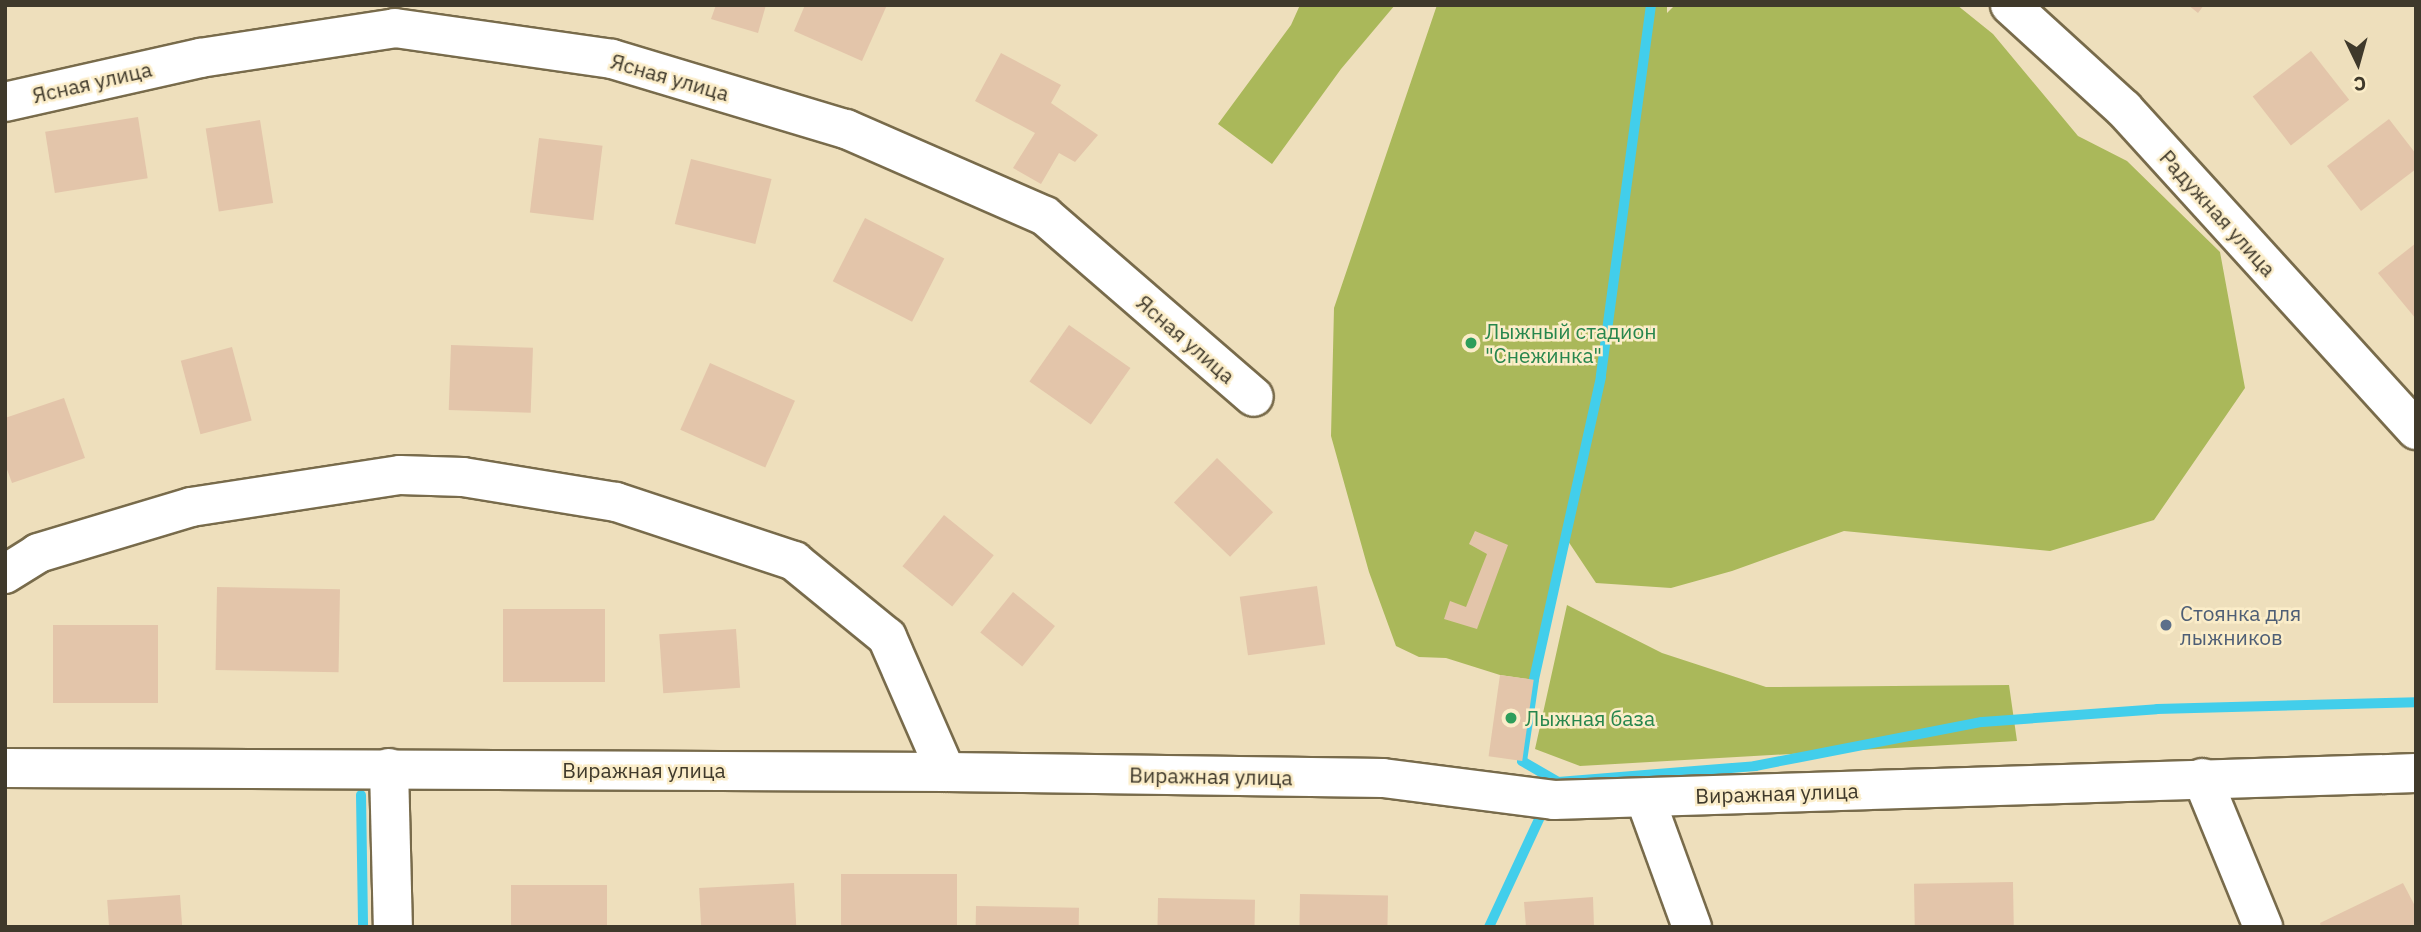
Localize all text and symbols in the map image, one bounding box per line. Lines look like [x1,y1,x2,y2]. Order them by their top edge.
north arrow [2323,28,2393,98]
street label: Ясная улица [608,48,732,106]
street label: Ясная улица [30,56,154,108]
text: С [2353,71,2367,96]
street label: Радужная улица [2155,145,2281,281]
street label: Ясная улица [1132,289,1240,389]
place label: Лыжный стадион "Снежинка" [1485,318,1657,368]
marker: Лыжный стадион "Снежинка" [1463,335,1479,351]
place label: Стоянка для лыжников [2180,600,2301,650]
marker: Стоянка для лыжников [2158,617,2174,633]
place label: Лыжная база [1525,705,1655,731]
marker: Лыжная база [1503,710,1519,726]
street label: Виражная улица [562,757,726,783]
street label: Виражная улица [1129,762,1293,790]
street label: Виражная улица [1695,778,1859,808]

